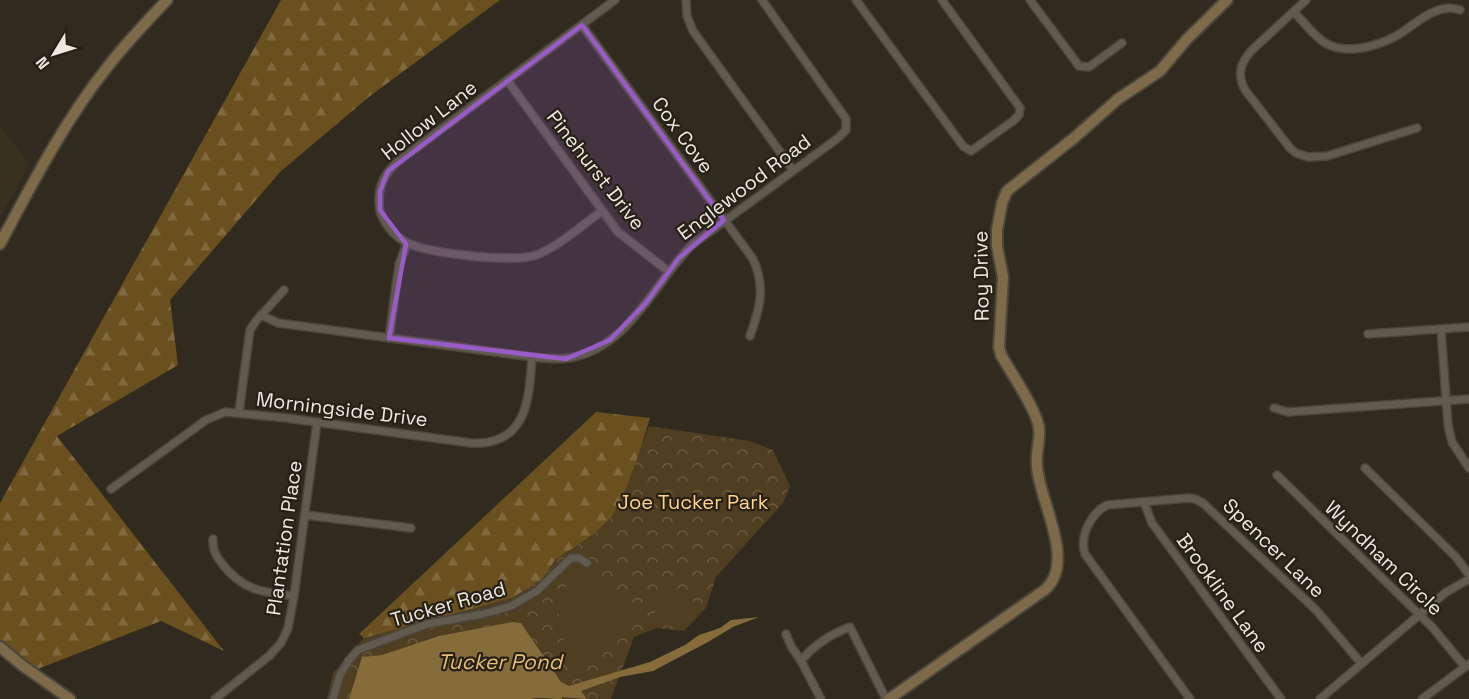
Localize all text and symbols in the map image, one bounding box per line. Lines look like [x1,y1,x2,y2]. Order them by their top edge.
north arrow [24,24,84,84]
text: N [31,52,54,74]
street label: Hollow Lane [376,74,482,166]
street label: Cox Cove [646,92,720,178]
street label: Pinehurst Drive [541,105,651,235]
street label: Englewood Road [672,128,816,246]
street label: Roy Drive [967,231,995,321]
street label: Morningside Drive [255,386,429,432]
street label: Plantation Place [260,459,308,617]
park label: Joe Tucker Park [618,489,769,515]
street label: Spencer Lane [1217,493,1331,603]
street label: Wyndham Circle [1319,495,1449,621]
street label: Brookline Lane [1171,528,1275,658]
street label: Tucker Road [388,575,508,633]
water label: Tucker Pond [438,648,565,675]

